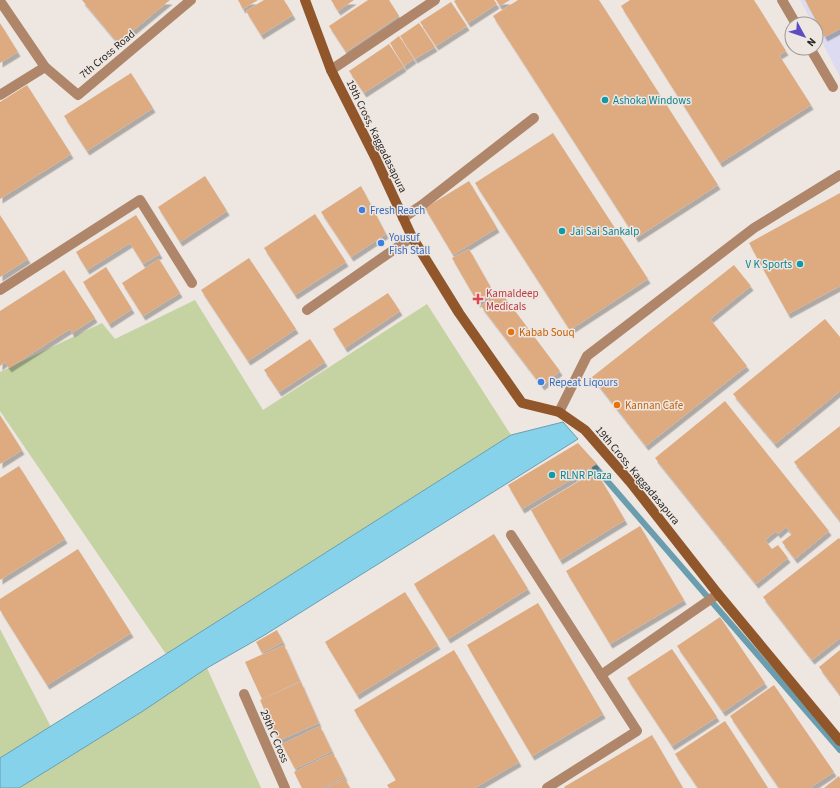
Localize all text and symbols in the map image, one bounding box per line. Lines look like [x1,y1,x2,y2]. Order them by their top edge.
north arrow [784,16,824,56]
street label: 7th Cross Road [76,27,138,82]
text: N [803,34,819,50]
street label: 19th Cross, Kaggadasapura [343,77,411,195]
place label: Ashoka Windows [613,93,691,108]
marker: Ashoka Windows [600,95,610,105]
place label: Fresh Reach [370,203,425,218]
marker: Fresh Reach [357,205,367,215]
place label: Jai Sai Sankalp [570,224,639,239]
marker: Jai Sai Sankalp [557,226,567,236]
place label: Yousuf Fish Stall [388,230,430,258]
marker: Yousuf Fish Stall [376,238,386,248]
place label: V K Sports [746,257,792,272]
marker: V K Sports [795,259,805,269]
place label: Kamaldeep Medicals [486,286,539,314]
marker: Kamaldeep Medicals [473,294,483,304]
place label: Kabab Souq [519,325,575,340]
marker: Kabab Souq [506,327,516,337]
place label: Repeat Liqours [549,375,618,390]
marker: Repeat Liqours [536,377,546,387]
place label: Kannan Cafe [625,398,684,413]
marker: Kannan Cafe [612,400,622,410]
street label: 19th Cross, Kaggadasapura [592,423,683,528]
place label: RLNR Plaza [560,468,612,483]
marker: RLNR Plaza [547,470,557,480]
street label: 29th C Cross [257,707,293,765]

